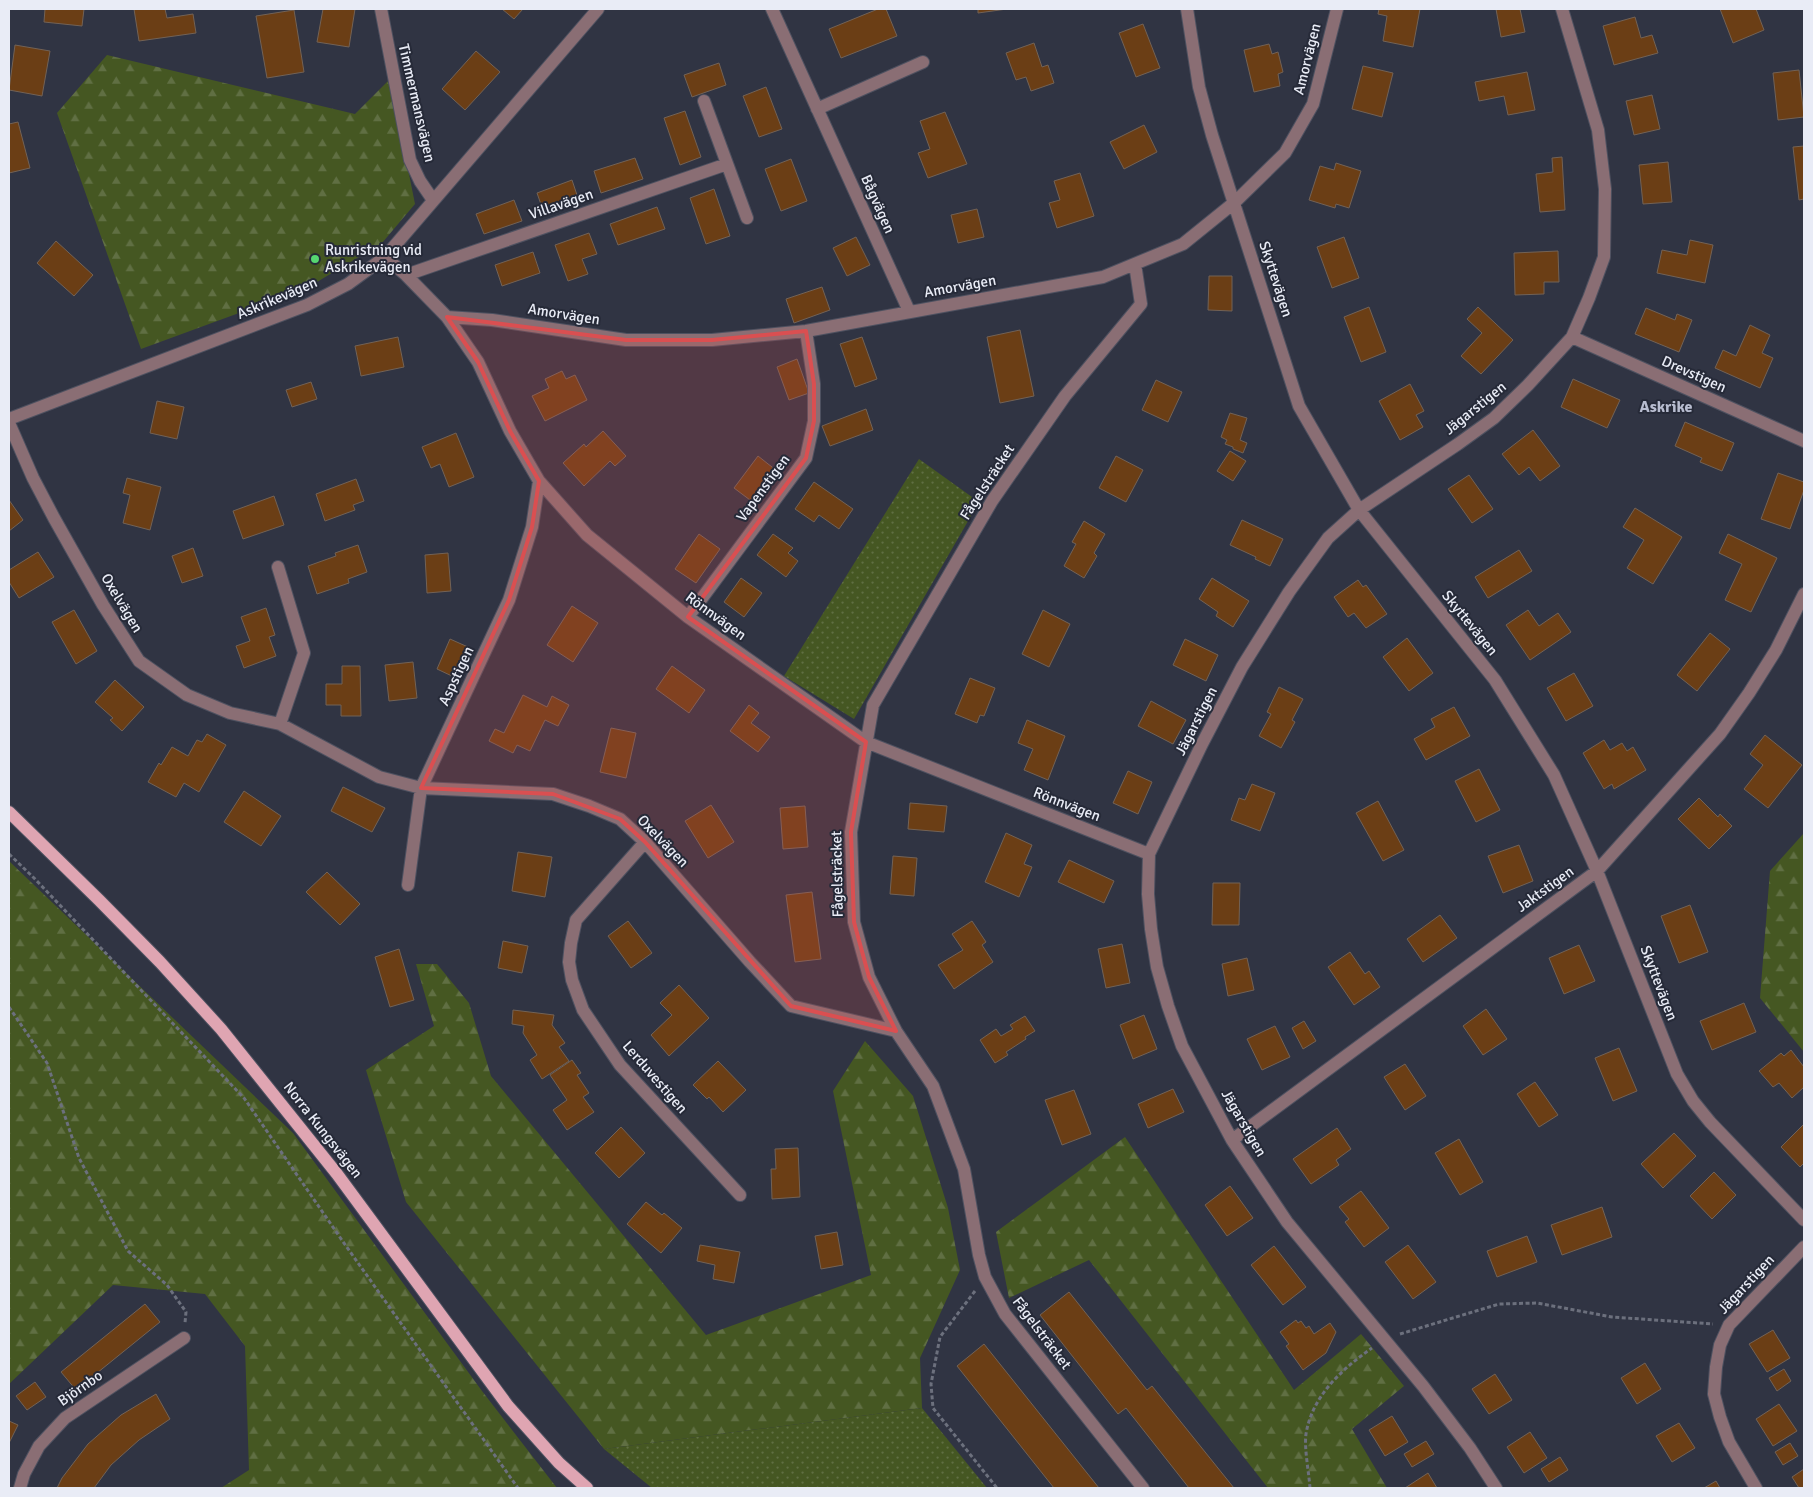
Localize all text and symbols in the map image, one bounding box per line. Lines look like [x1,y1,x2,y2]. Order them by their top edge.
street label: Amorvägen [1289,21,1325,97]
street label: Timmermansvägen [395,42,439,164]
street label: Bågvägen [857,172,899,236]
street label: Villavägen [527,185,595,223]
street label: Skyttevägen [1255,239,1297,319]
place label: Runristning vid Askrikevägen [325,241,422,276]
marker: Runristning vid Askrikevägen [309,253,321,265]
street label: Amorvägen [923,271,997,301]
street label: Askrikevägen [234,273,320,323]
street label: Amorvägen [527,299,601,329]
street label: Drevstigen [1659,352,1729,396]
street label: Jägarstigen [1440,378,1510,438]
district label: Askrike [1639,397,1693,417]
street label: Fågelsträcket [956,441,1018,523]
street label: Vapenstigen [733,451,793,525]
street label: Oxelvägen [97,570,147,636]
street label: Skyttevägen [1438,587,1502,659]
street label: Rönnvägen [682,588,750,644]
street label: Aspstigen [434,644,478,708]
street label: Jägarstigen [1171,684,1221,758]
street label: Rönnvägen [1031,783,1103,825]
street label: Oxelvägen [634,811,692,871]
street label: Fågelsträcket [827,831,847,917]
street label: Jaktstigen [1513,862,1577,916]
street label: Skyttevägen [1636,943,1682,1023]
street label: Lerduvestigen [619,1037,691,1117]
street label: Norra Kungsvägen [280,1078,366,1182]
street label: Jägarstigen [1218,1086,1270,1160]
street label: Jägarstigen [1714,1251,1778,1317]
street label: Fågelsträcket [1009,1293,1075,1373]
street label: Björnbo [54,1366,106,1410]

